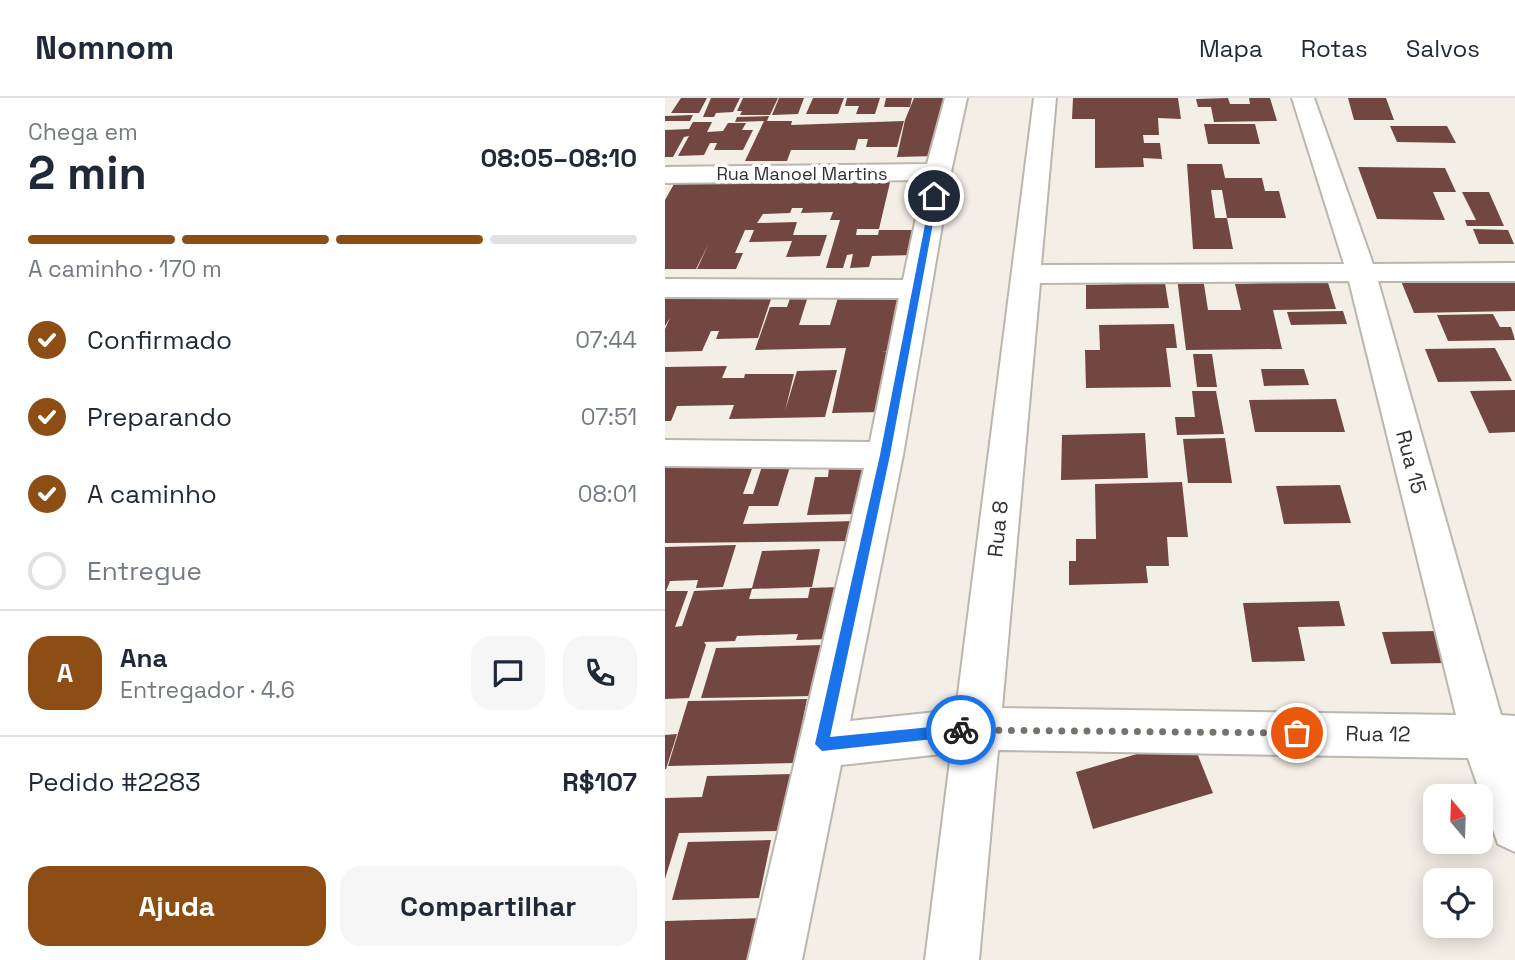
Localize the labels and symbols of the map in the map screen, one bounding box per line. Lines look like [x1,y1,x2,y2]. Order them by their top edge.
street label: Rua Manoel Martins [716,162,888,185]
pin [904,166,964,226]
street label: Rua 15 [1390,427,1433,497]
street label: Rua 8 [981,499,1014,559]
courier [926,695,996,765]
pin [1267,703,1327,763]
street label: Rua 12 [1345,719,1411,748]
north arrow [1423,784,1493,854]

